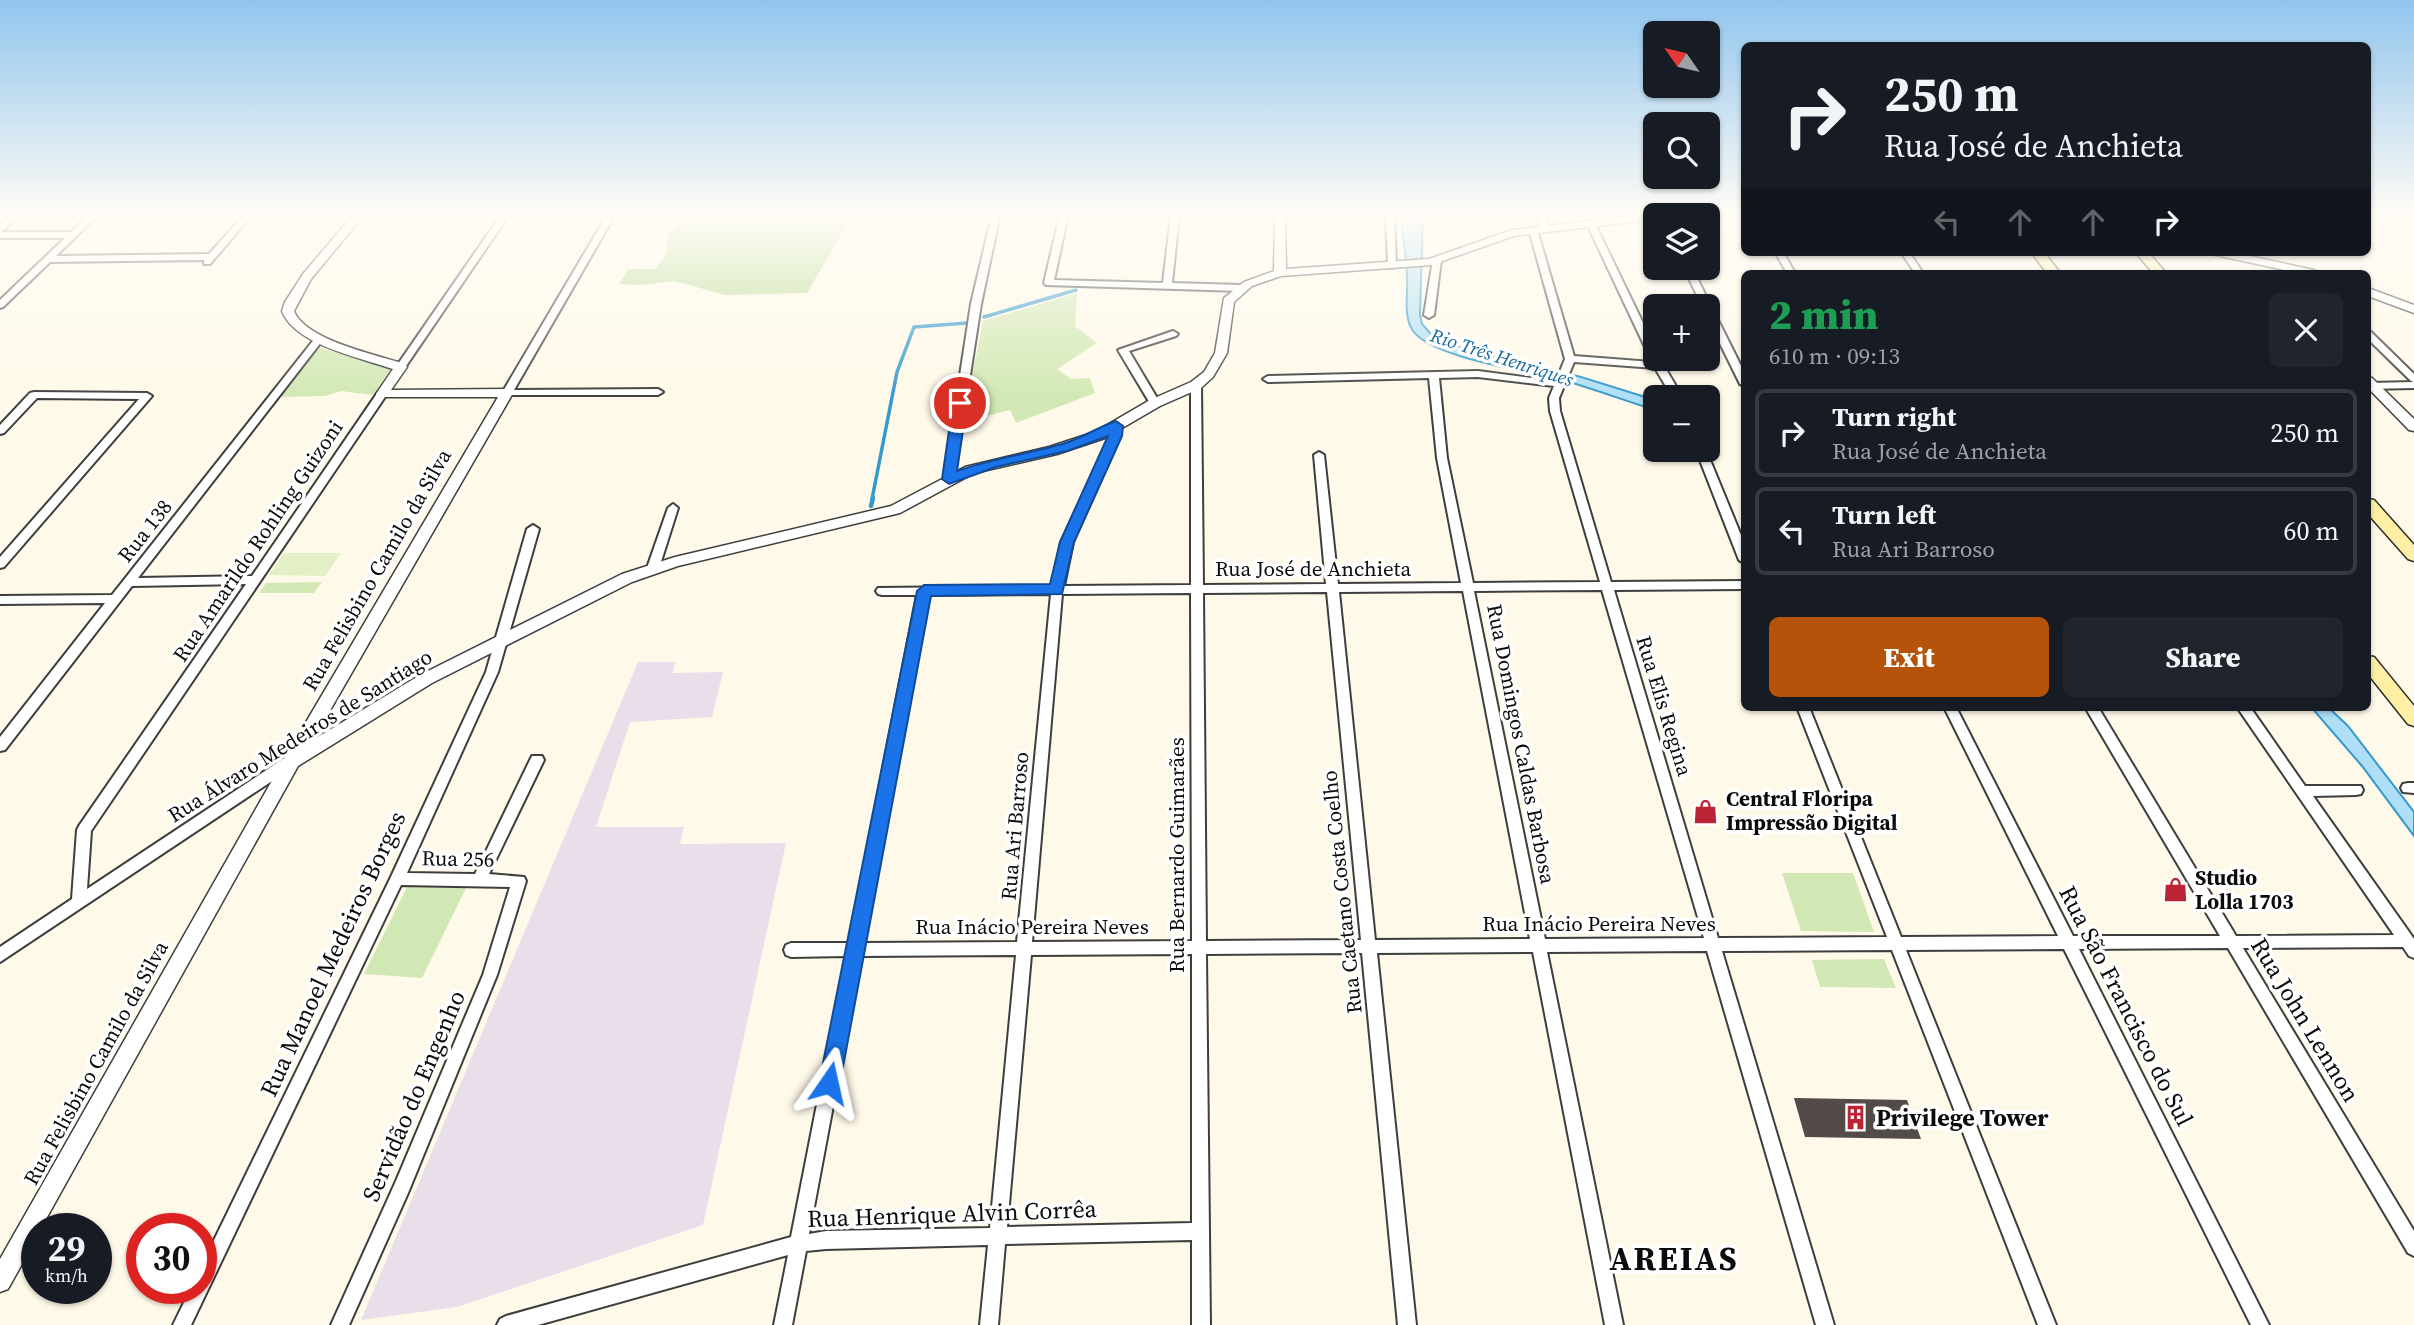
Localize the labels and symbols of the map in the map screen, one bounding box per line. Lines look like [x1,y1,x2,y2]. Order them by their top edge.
north arrow [1643,21,1720,98]
water label: Rio Três Henriques [1426,321,1577,392]
pin [930,373,990,433]
street label: Rua Amarildo Rohling Guizoni [166,414,350,667]
street label: Rua Felisbino Camilo da Silva [295,443,458,696]
street label: Rua 138 [111,493,178,568]
street label: Rua José de Anchieta [1215,554,1411,583]
street label: Rua Domingos Caldas Barbosa [1480,602,1563,887]
street label: Rua Elis Regina [1629,632,1700,780]
street label: Rua Álvaro Medeiros de Santiago [162,642,437,829]
street label: Rua Bernardo Guimarães [1162,737,1191,973]
street label: Rua Ari Barroso [994,751,1035,901]
street label: Rua Caetano Costa Coelho [1314,769,1369,1015]
place label: Central Floripa Impressão Digital [1726,784,1898,837]
shop icon: Central Floripa Impressão Digital [1692,797,1720,825]
street label: Rua Manoel Medeiros Borges [252,806,413,1102]
street label: Rua 256 [421,843,495,874]
place label: Studio Lolla 1703 [2195,863,2294,916]
shop icon: Studio Lolla 1703 [2161,876,2189,904]
street label: Rua São Francisco do Sul [2051,880,2201,1132]
street label: Rua Inácio Pereira Neves [1482,909,1716,938]
street label: Rua Inácio Pereira Neves [915,912,1149,941]
street label: Rua John Lennon [2243,931,2368,1108]
street label: Rua Felisbino Camilo da Silva [16,935,175,1190]
street label: Servidão do Engenho [354,985,473,1207]
position arrow [792,1046,866,1120]
place label: Privilege Tower [1876,1101,2049,1134]
building icon: Privilege Tower [1842,1104,1870,1132]
street label: Rua Henrique Alvin Corrêa [807,1192,1098,1235]
speed limit sign: 30 [126,1213,217,1304]
district label: AREIAS [1609,1236,1739,1281]

